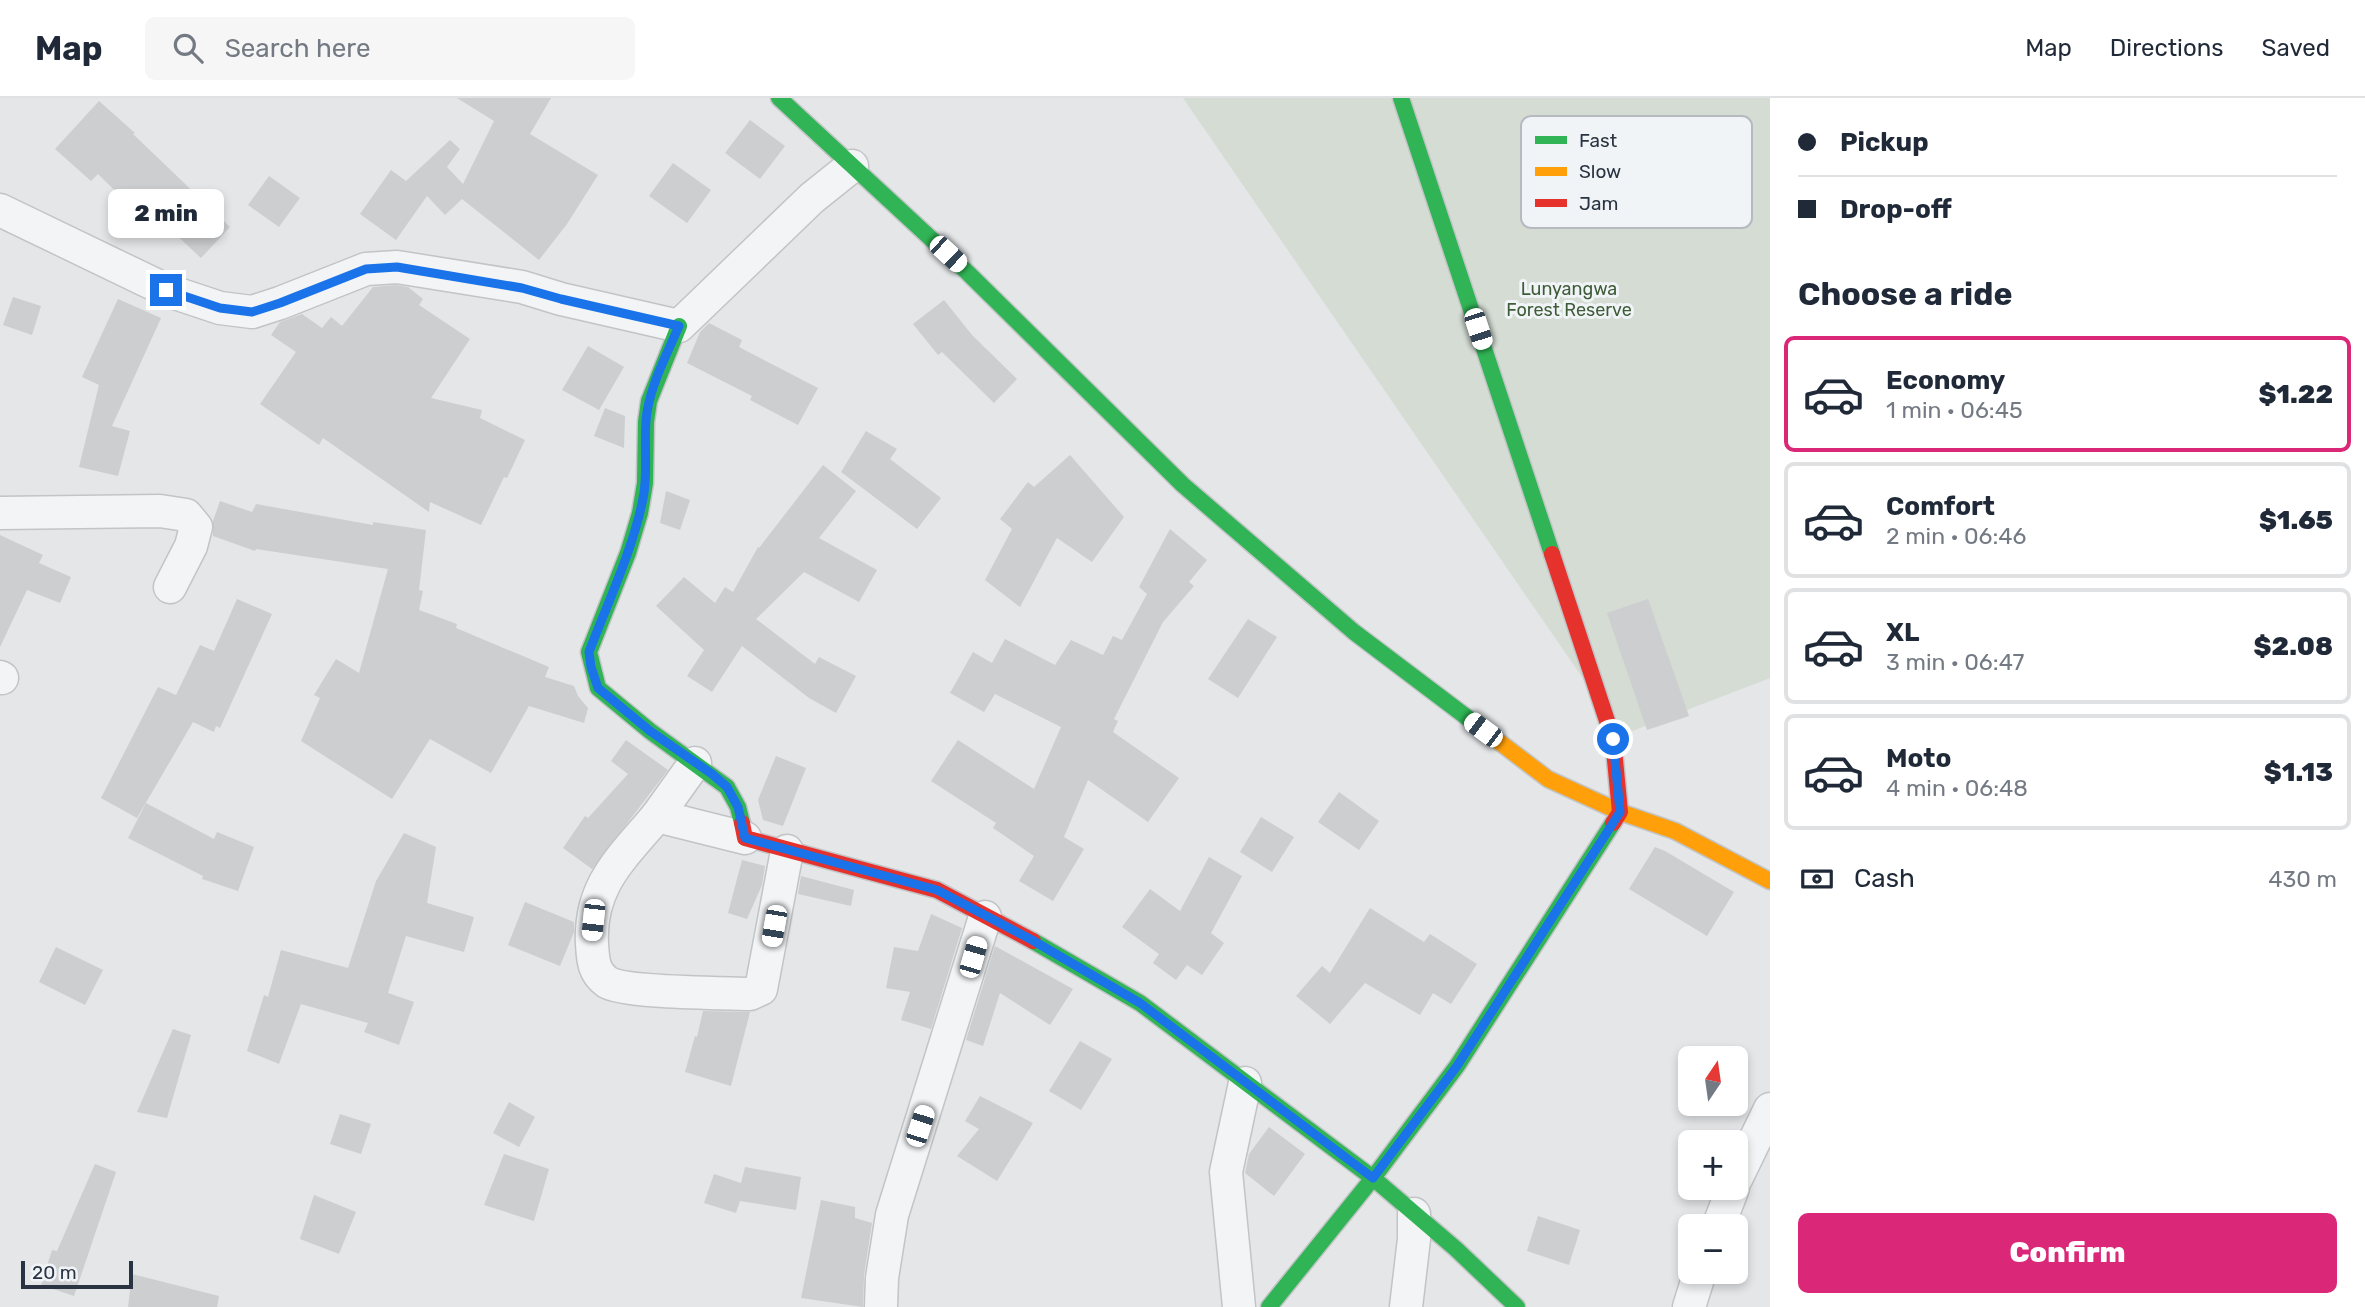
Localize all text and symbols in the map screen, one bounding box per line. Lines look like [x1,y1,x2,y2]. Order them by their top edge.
search box [145,17,635,80]
text: Map [35,29,103,68]
icon: search [169,29,207,67]
text: Search here [225,33,370,64]
text: Map [2025,34,2072,62]
text: Directions [2110,34,2223,62]
text: Saved [2261,34,2330,62]
legend [1521,116,1752,228]
text: Pickup [1840,127,1929,158]
text: Fast [1579,129,1618,152]
text: Slow [1579,160,1621,183]
callout: 2 min [108,188,224,238]
text: Jam [1579,192,1618,215]
text: Drop-off [1840,194,1952,225]
text: 2 min [134,199,198,227]
car [926,232,971,276]
route end [150,274,182,306]
text: Choose a ride [1798,275,2012,313]
park label: Lunyangwa Forest Reserve [1506,278,1632,321]
car [1462,306,1495,352]
icon: car [1802,363,1865,426]
text: Economy [1886,365,2005,396]
text: $1.22 [2258,379,2333,410]
text: 1 min · 06:45 [1886,396,2023,424]
icon: car [1802,489,1865,552]
text: Comfort [1886,491,1995,522]
text: $1.65 [2259,505,2333,536]
text: 2 min · 06:46 [1886,522,2026,550]
icon: car [1802,615,1865,678]
text: XL [1886,617,1919,648]
text: $2.08 [2254,631,2333,662]
text: 3 min · 06:47 [1886,648,2024,676]
car [1460,709,1507,751]
route start [1597,723,1629,755]
icon: car [1802,741,1865,804]
text: Moto [1886,743,1951,774]
text: $1.13 [2264,757,2333,788]
text: 4 min · 06:48 [1886,774,2028,802]
icon: cash [1798,860,1836,898]
text: Cash [1854,863,1915,894]
text: 430 m [2268,865,2337,893]
car [581,898,606,942]
car [761,903,788,949]
car [958,934,989,980]
north arrow [1678,1046,1748,1116]
map controls [1678,1046,1748,1284]
car [904,1103,937,1149]
button: + [1678,1130,1748,1200]
button: Confirm [1798,1213,2337,1293]
button: − [1678,1214,1748,1284]
scale bar [21,1258,133,1290]
text: 20 m [32,1261,77,1284]

